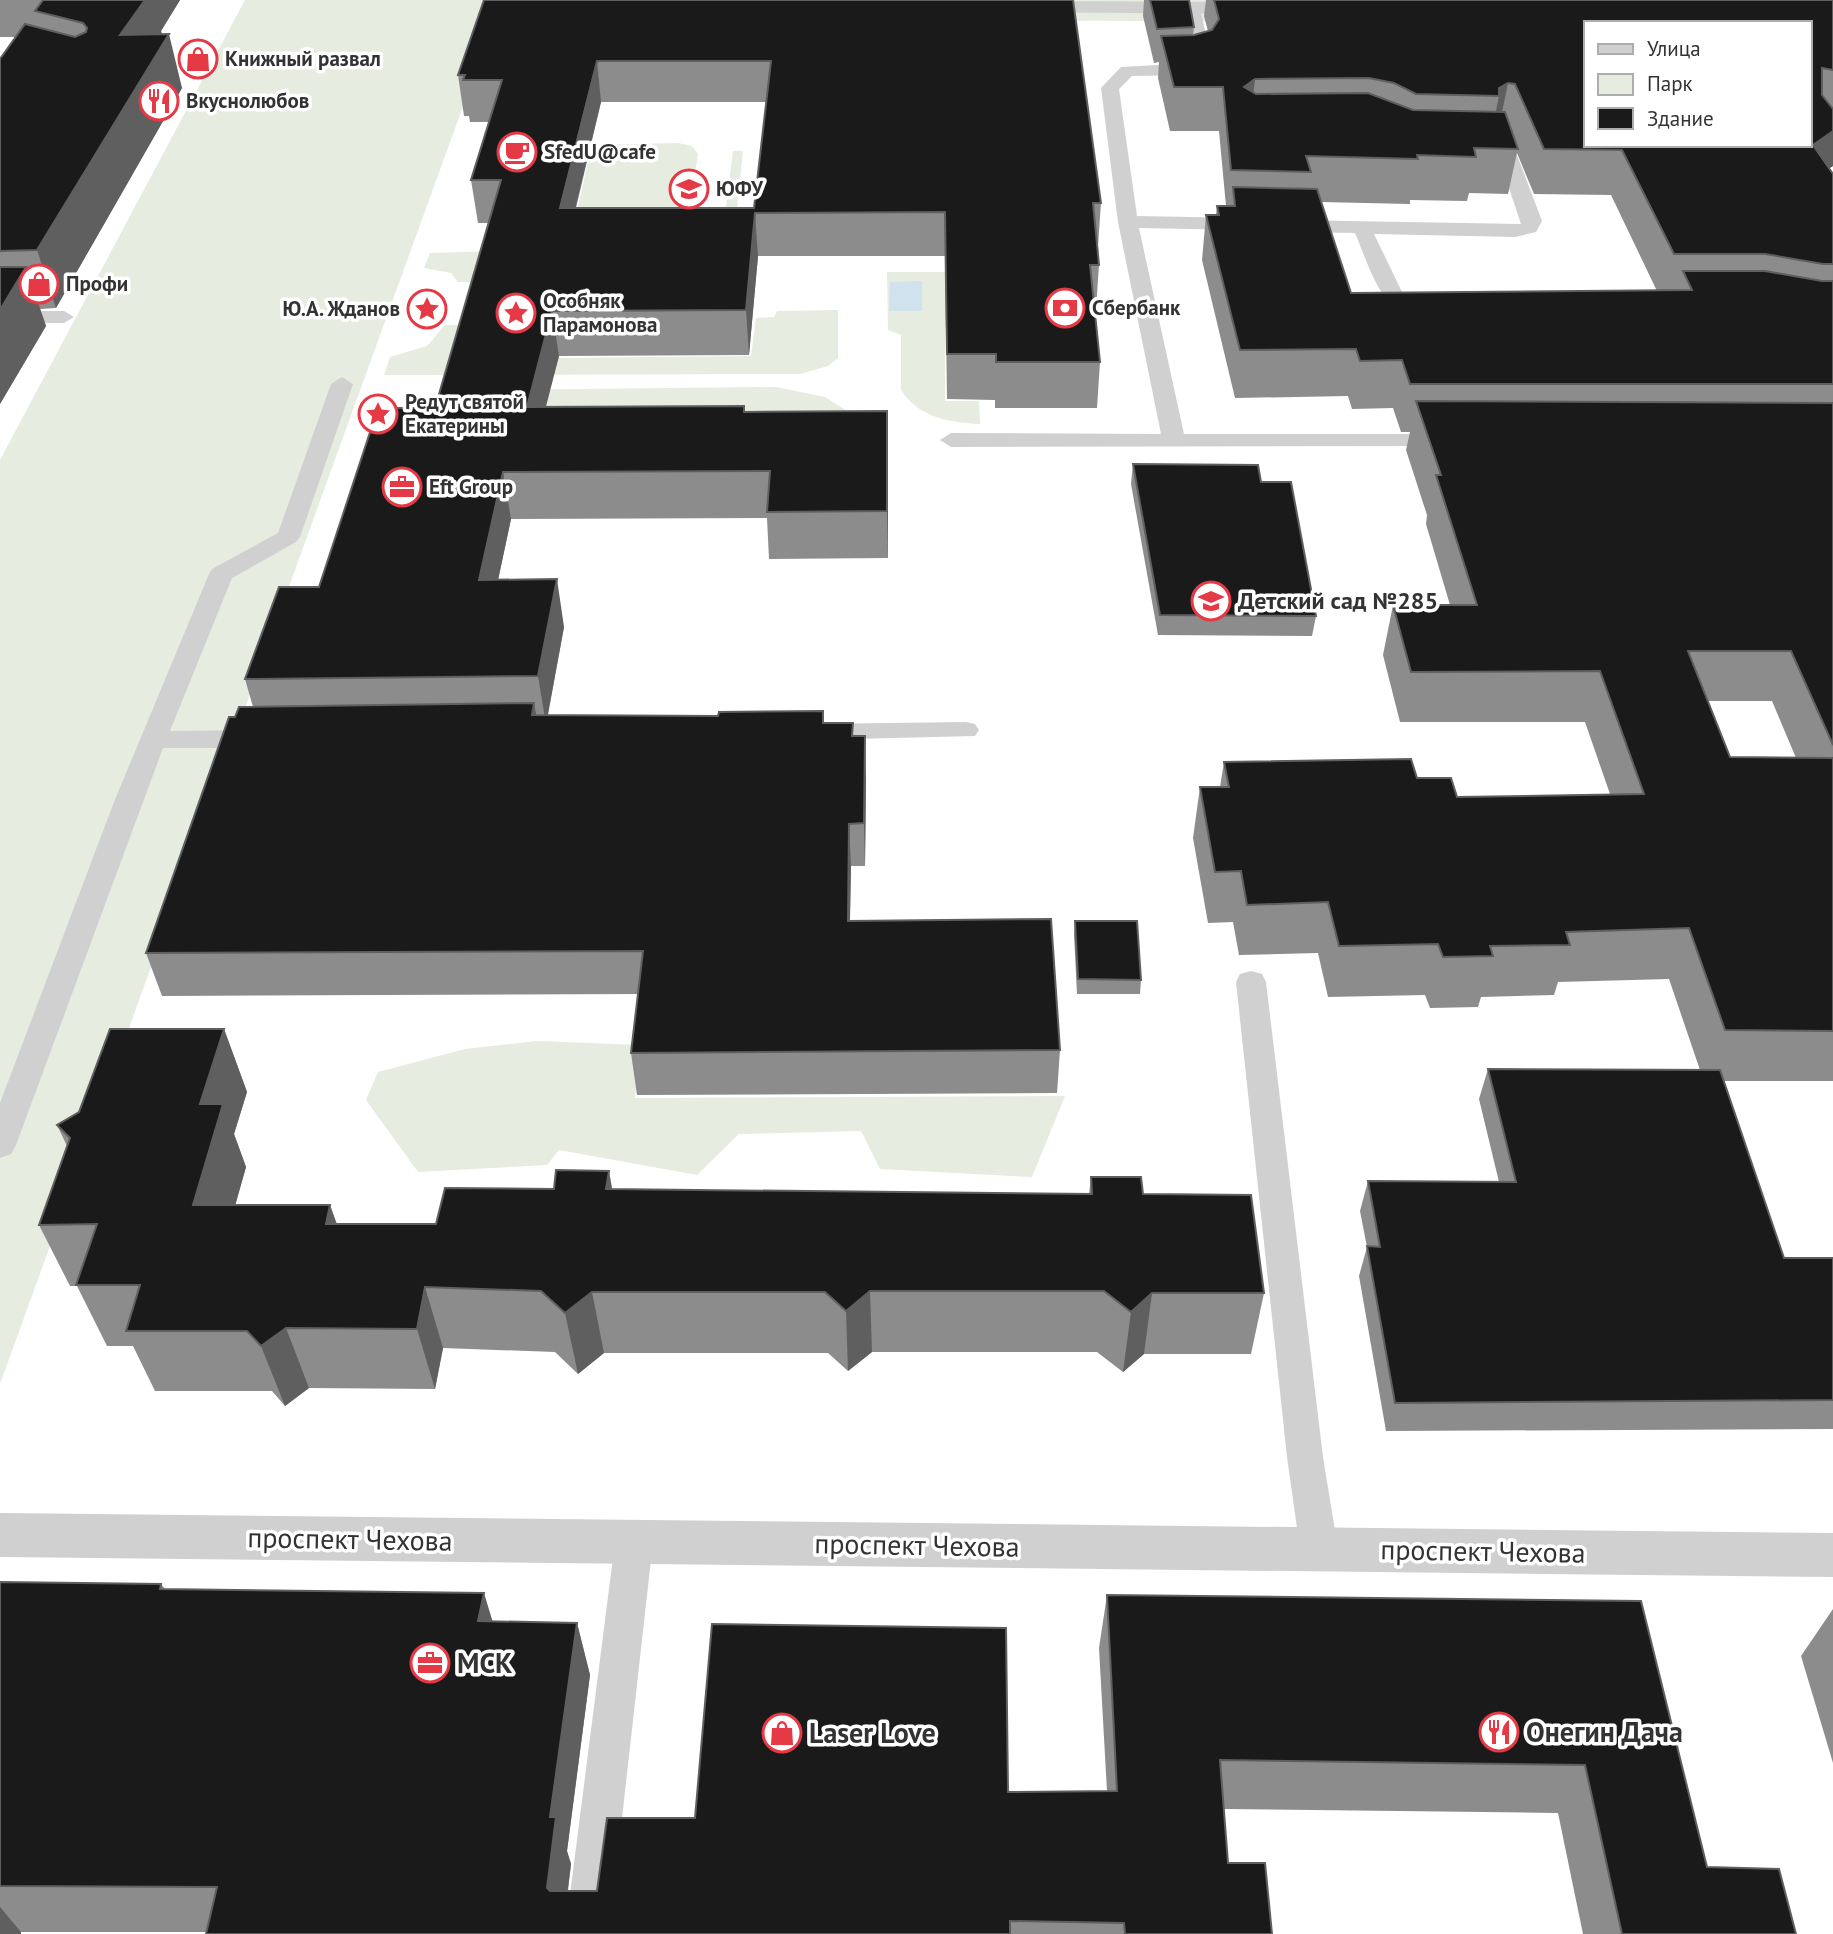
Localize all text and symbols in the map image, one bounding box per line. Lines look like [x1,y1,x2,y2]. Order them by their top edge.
legend [1584,21,1812,147]
text: Улица [1647,35,1701,62]
shop icon: Книжный развал [177,38,219,80]
place label: Книжный развал [225,45,381,72]
text: Парк [1647,70,1693,97]
restaurant icon: Вкуснолюбов [138,80,180,122]
place label: Вкуснолюбов [186,87,309,114]
text: Здание [1647,105,1714,132]
cafe icon: SfedU@cafe [496,131,538,173]
place label: SfedU@cafe [544,138,656,165]
school or university icon: ЮФУ [668,168,710,210]
place label: ЮФУ [716,175,764,202]
shop icon: Профи [18,263,60,305]
place label: Профи [66,270,128,297]
place label: Особняк Парамонова [543,287,657,338]
bank icon: Сбербанк [1044,287,1086,329]
place icon: Ю.А. Жданов [406,288,448,330]
place icon: Особняк Парамонова [495,292,537,334]
place label: Сбербанк [1092,294,1181,321]
place label: Ю.А. Жданов [283,295,400,322]
place label: Редут святой Екатерины [405,388,524,439]
place icon: Редут святой Екатерины [357,393,399,435]
office icon: Eft Group [381,466,423,508]
place label: Eft Group [429,473,513,500]
school or university icon: Детский сад №285 [1190,580,1232,622]
place label: Детский сад №285 [1238,585,1438,616]
street label: проспект Чехова [247,1518,453,1559]
street label: проспект Чехова [814,1524,1020,1565]
street label: проспект Чехова [1380,1530,1586,1571]
office icon: МСК [409,1642,451,1684]
place label: МСК [457,1644,513,1681]
restaurant icon: Онегин Дача [1478,1711,1520,1753]
shop icon: Laser Love [761,1712,803,1754]
place label: Онегин Дача [1526,1713,1683,1750]
place label: Laser Love [809,1714,936,1751]

